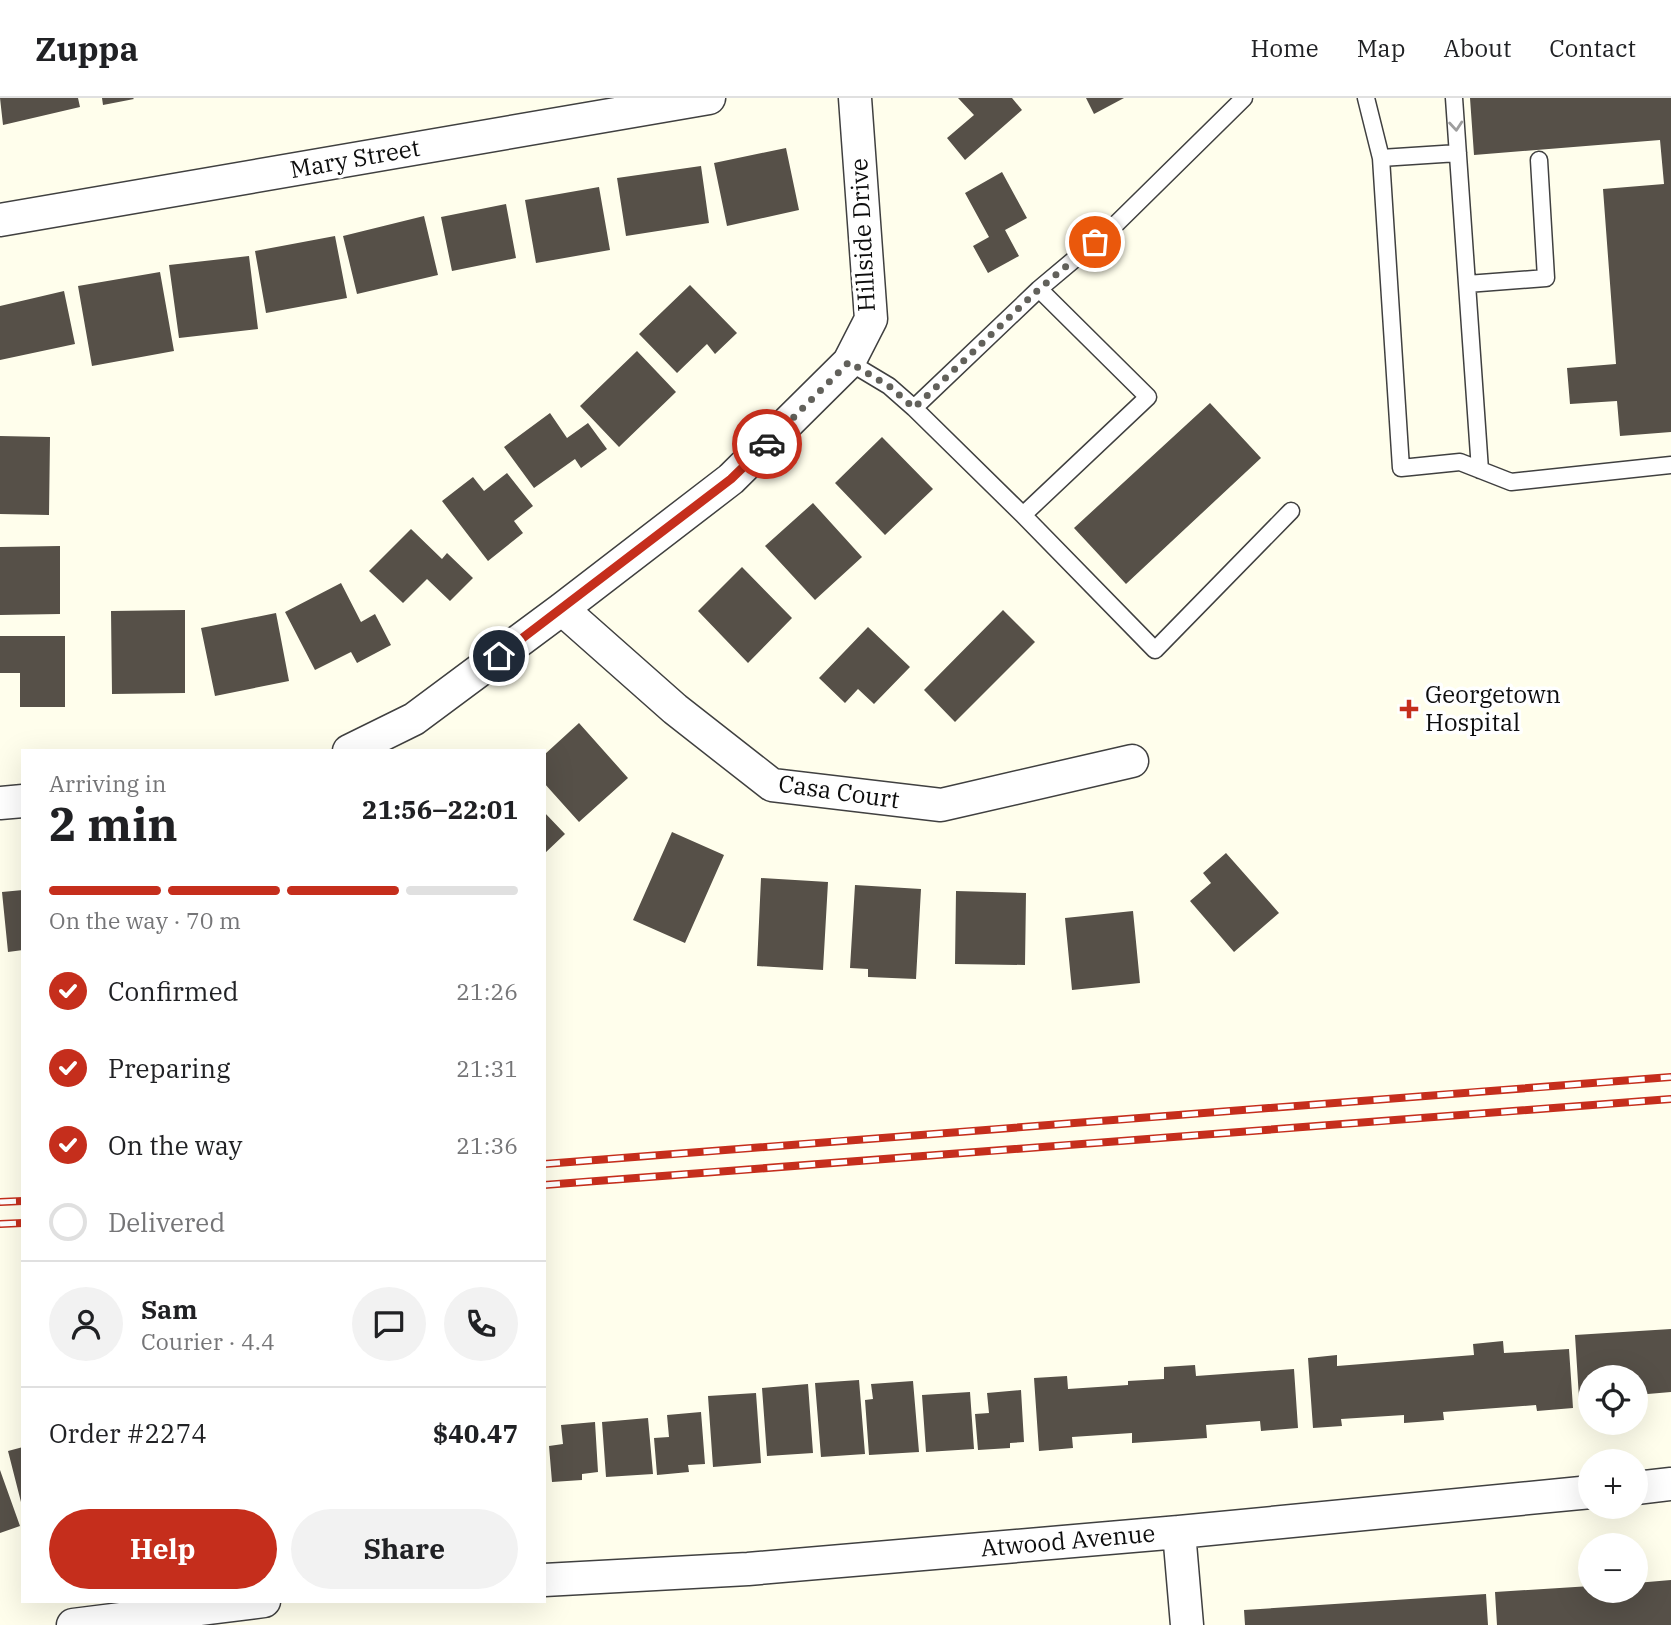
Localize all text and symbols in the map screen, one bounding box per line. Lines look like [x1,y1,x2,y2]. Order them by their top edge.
text: Zuppa [35,27,139,70]
text: Home [1251,32,1319,64]
text: Map [1357,32,1405,64]
text: About [1443,32,1511,64]
text: Contact [1549,32,1636,64]
one-way arrow [1448,120,1463,131]
street label: Mary Street [287,131,422,185]
street label: Hillside Drive [842,157,882,313]
pin [1065,212,1125,272]
icon: bag [1076,223,1114,261]
courier [732,409,802,479]
icon: car [748,425,786,463]
pin [469,626,529,686]
icon: home [480,637,518,675]
place label: Georgetown Hospital [1425,678,1561,738]
marker: Georgetown Hospital [1399,699,1419,719]
street label: Casa Court [777,767,902,815]
text: Arriving in [49,768,166,798]
text: 21:56–22:01 [362,792,518,826]
text: 2 min [49,794,178,854]
text: On the way · 70 m [49,905,241,935]
icon: check [49,972,87,1010]
text: Confirmed [108,974,239,1008]
text: 21:26 [456,976,518,1006]
icon: check [49,1049,87,1087]
text: Preparing [108,1051,230,1085]
text: 21:31 [456,1053,518,1083]
icon: check [49,1126,87,1164]
text: On the way [108,1128,242,1162]
text: 21:36 [456,1130,518,1160]
text: Delivered [108,1205,225,1239]
button: person [49,1287,123,1361]
button: chat [352,1287,426,1361]
button: phone [444,1287,518,1361]
text: Sam [141,1292,197,1326]
text: Courier · 4.4 [141,1326,275,1356]
map controls [1578,1365,1648,1603]
button: locate [1578,1365,1648,1435]
text: Order #2274 [49,1416,207,1450]
text: $40.47 [433,1416,518,1450]
button: + [1578,1449,1648,1519]
button: Help [49,1509,277,1589]
button: Share [291,1509,518,1589]
street label: Atwood Avenue [979,1516,1157,1564]
button: − [1578,1533,1648,1603]

